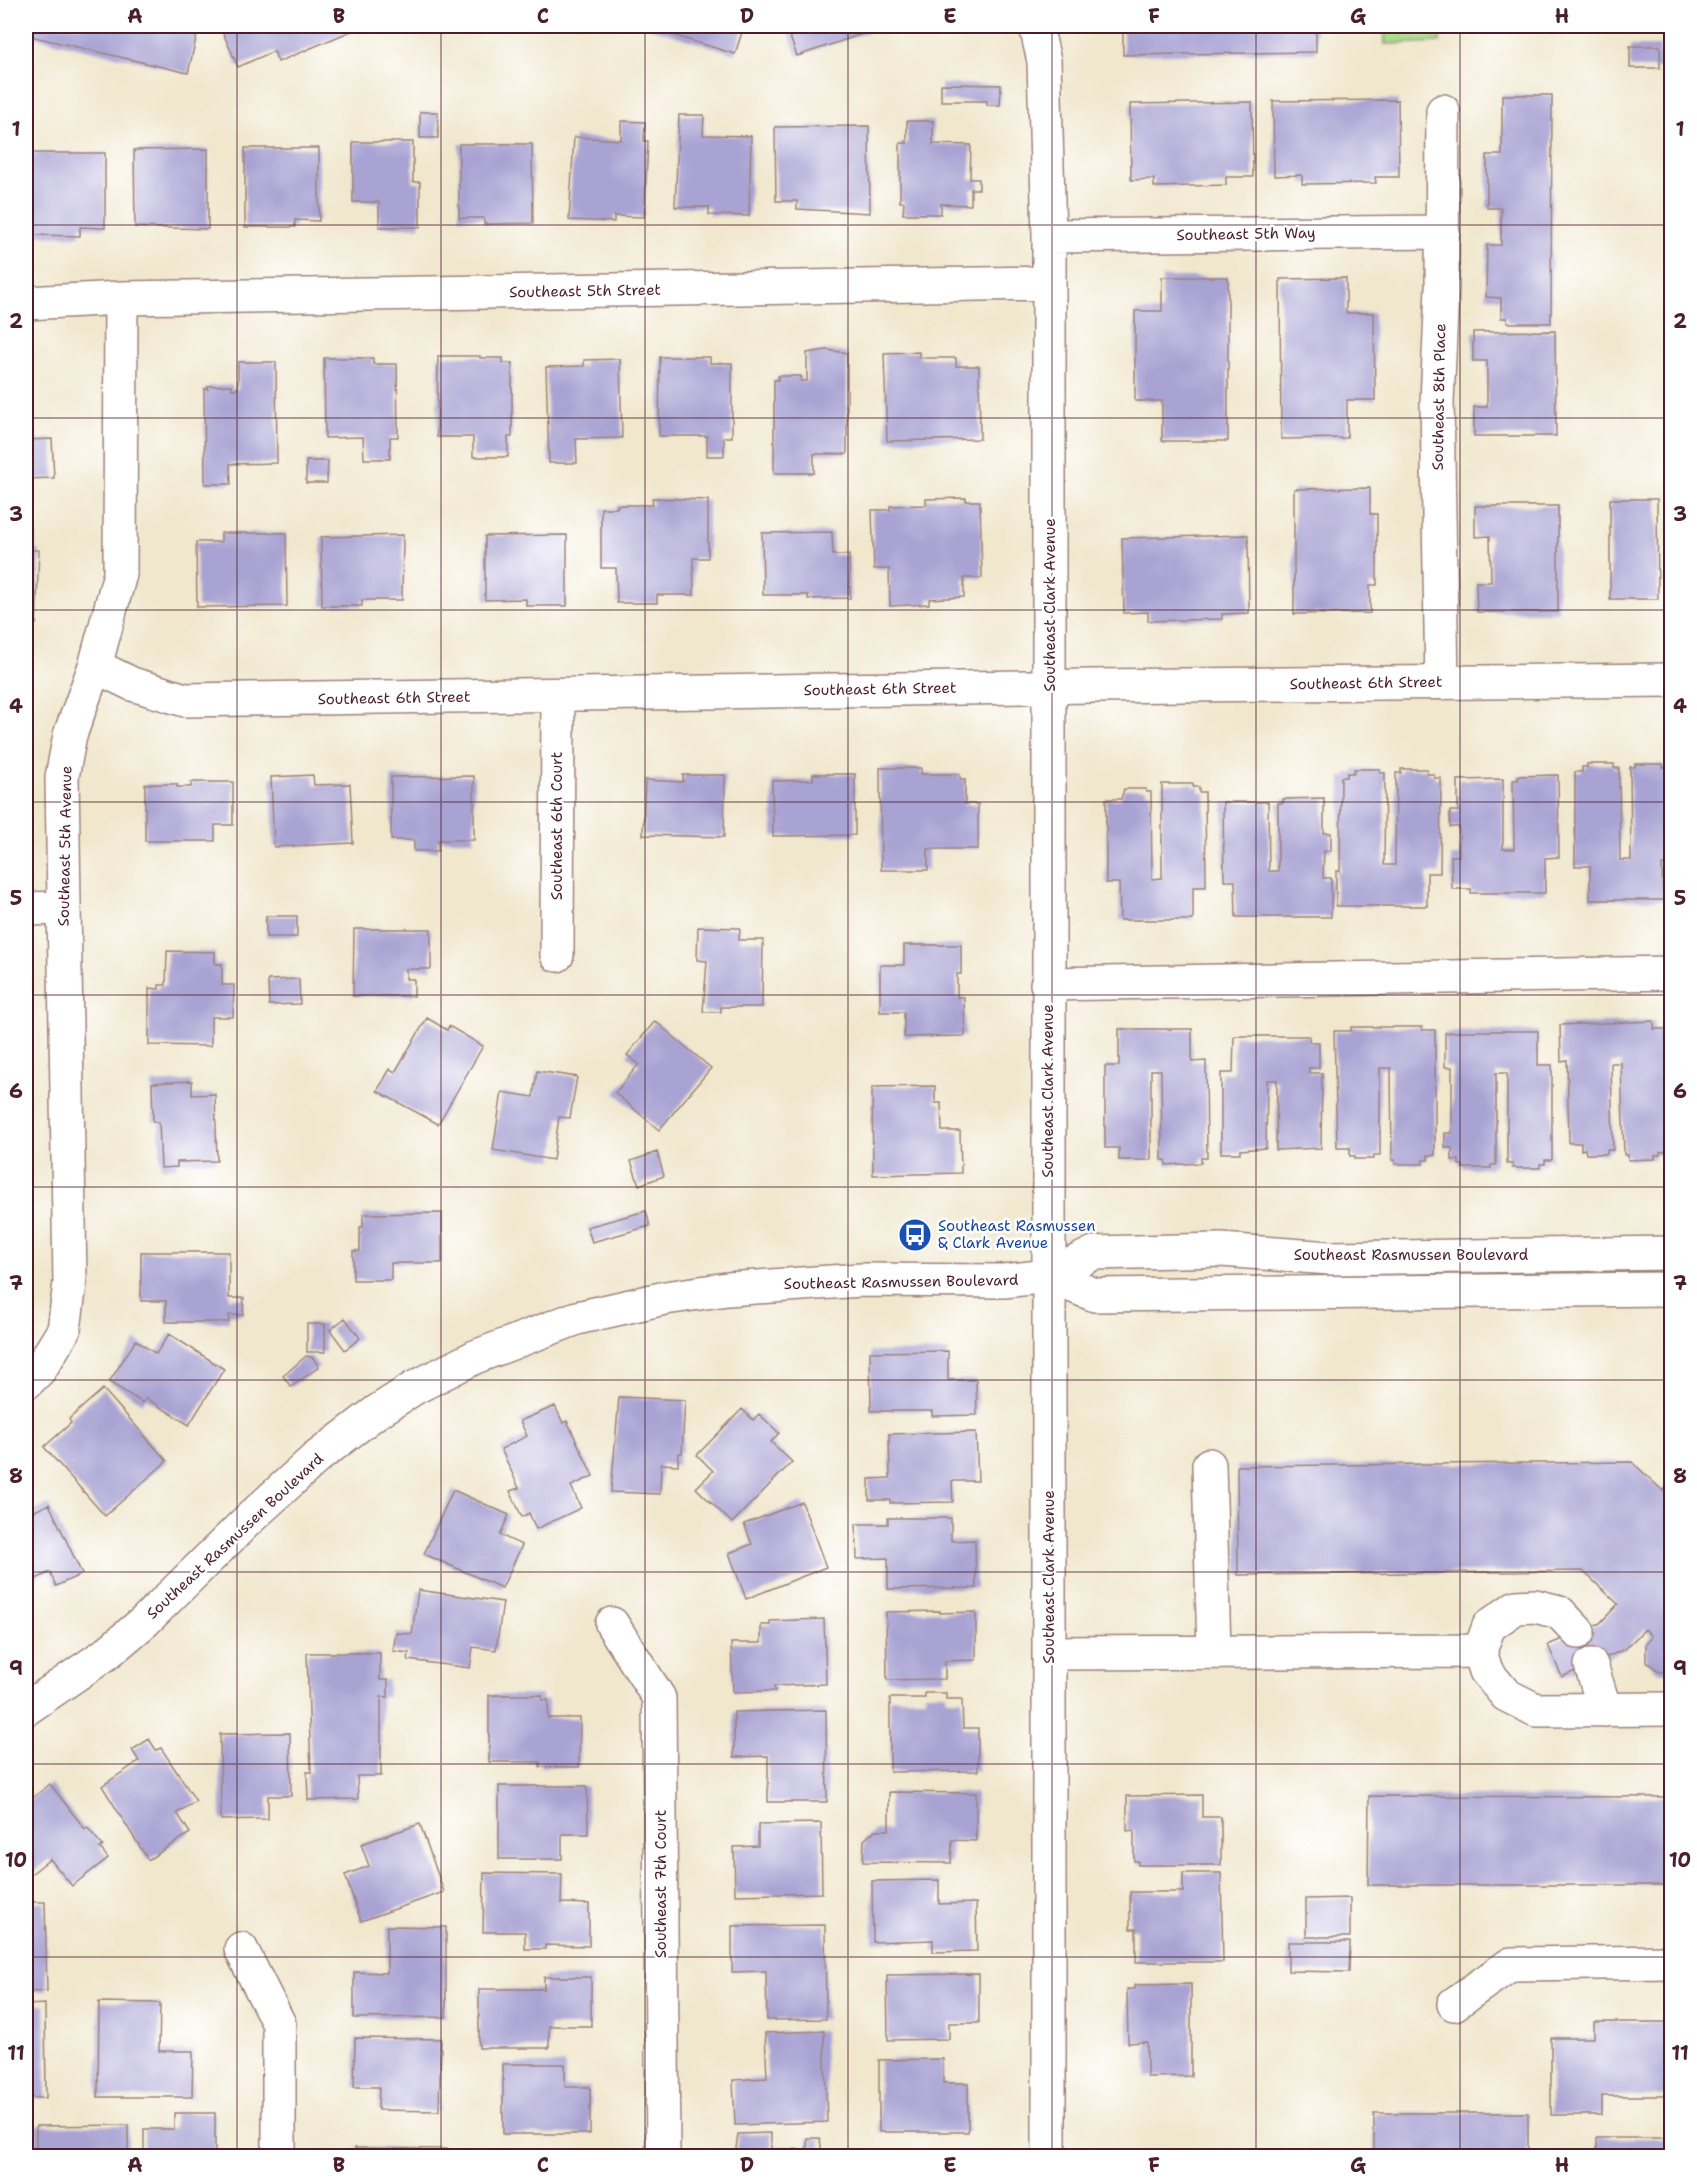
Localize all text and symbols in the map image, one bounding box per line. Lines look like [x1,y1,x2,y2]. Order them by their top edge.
text: A [127,3,143,29]
text: B [333,3,345,29]
text: C [537,3,549,29]
text: D [740,3,754,29]
text: E [943,3,957,29]
text: F [1148,3,1160,29]
text: G [1350,3,1366,29]
text: H [1555,3,1569,29]
text: 1 [11,116,21,142]
text: 1 [1675,116,1685,142]
street label: Southeast 5th Way [1176,223,1316,245]
street label: Southeast 5th Street [509,280,661,302]
text: 2 [9,308,23,334]
text: 2 [1673,308,1687,334]
street label: Southeast 8th Place [1428,323,1450,471]
text: 3 [9,501,23,527]
text: 3 [1673,501,1687,527]
street label: Southeast Clark Avenue [1040,518,1060,692]
street label: Southeast 6th Street [1289,672,1443,694]
street label: Southeast 6th Street [803,678,957,700]
street label: Southeast 6th Street [317,687,471,709]
text: 4 [9,693,23,719]
text: 4 [1673,693,1687,719]
street label: Southeast 6th Court [547,752,567,900]
street label: Southeast 5th Avenue [54,766,76,926]
text: 5 [10,885,22,911]
text: 5 [1674,885,1686,911]
street label: Southeast Clark Avenue [1038,1004,1058,1178]
text: 6 [9,1078,23,1104]
text: 6 [1673,1078,1687,1104]
place label: Southeast Rasmussen & Clark Avenue [938,1216,1095,1253]
bus stop icon: Southeast Rasmussen & Clark Avenue [897,1217,933,1253]
street label: Southeast Rasmussen Boulevard [1294,1245,1529,1265]
text: 7 [9,1270,23,1296]
street label: Southeast Rasmussen Boulevard [784,1270,1019,1294]
text: 7 [1673,1270,1687,1296]
street label: Southeast Rasmussen Boulevard [142,1448,328,1623]
text: 8 [9,1463,23,1489]
text: 8 [1673,1463,1687,1489]
street label: Southeast Clark Avenue [1039,1490,1059,1664]
text: 9 [9,1655,23,1681]
text: 9 [1673,1655,1687,1681]
street label: Southeast 7th Court [651,1810,671,1958]
text: 10 [5,1847,27,1873]
text: 10 [1669,1847,1691,1873]
text: 11 [7,2040,25,2066]
text: 11 [1671,2040,1689,2066]
text: A [127,2152,143,2178]
text: B [333,2152,345,2178]
text: C [537,2152,549,2178]
text: D [740,2152,754,2178]
text: E [943,2152,957,2178]
text: F [1148,2152,1160,2178]
text: G [1350,2152,1366,2178]
text: H [1555,2152,1569,2178]

